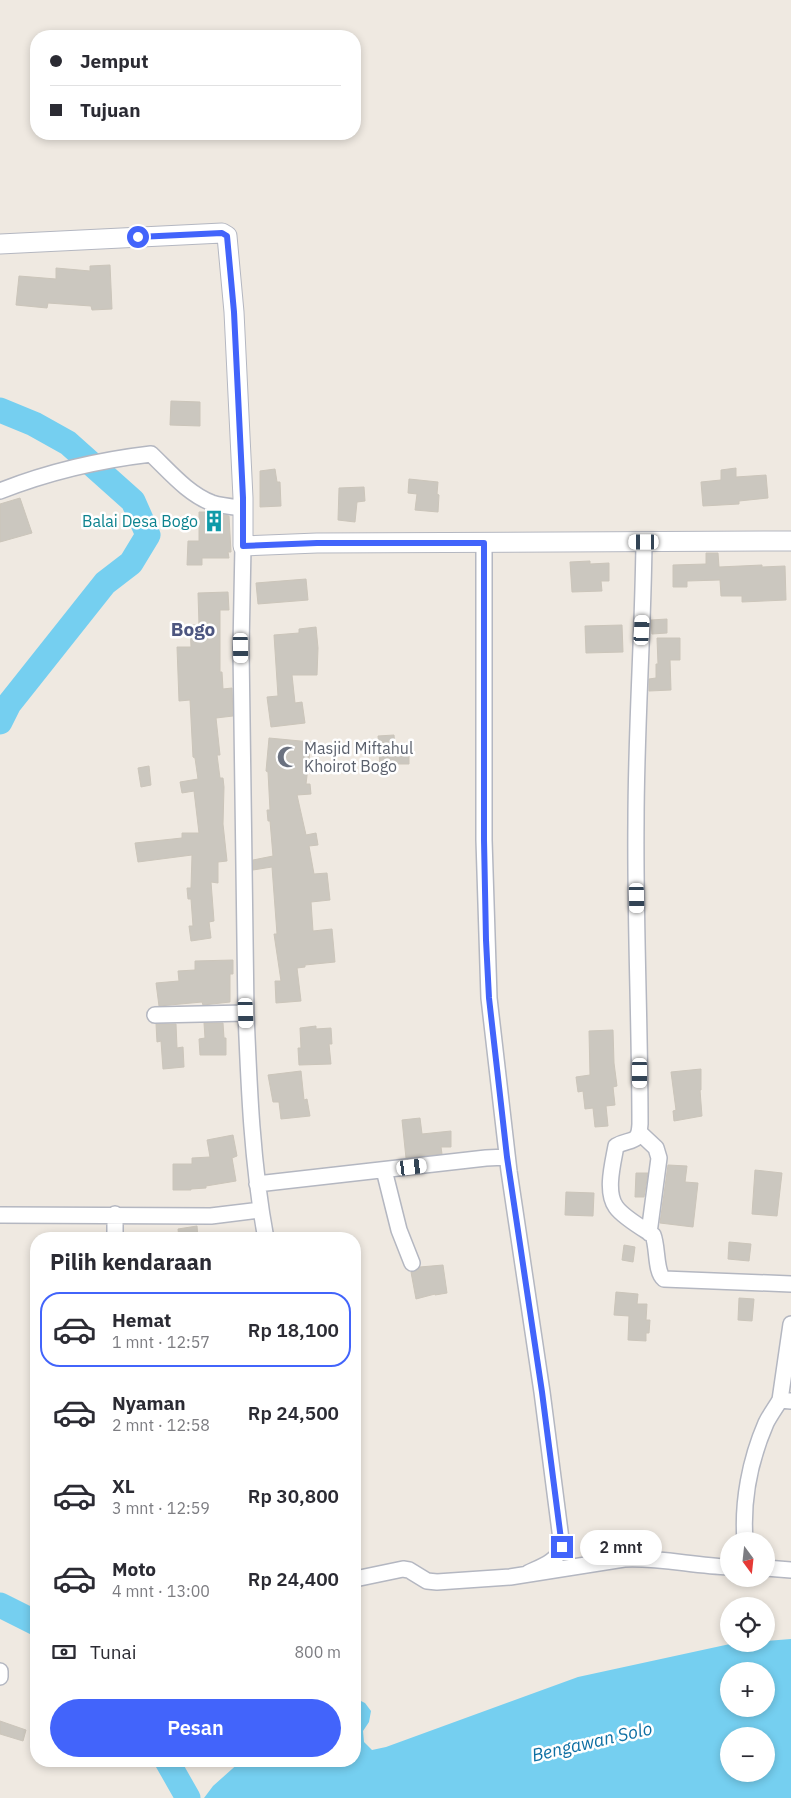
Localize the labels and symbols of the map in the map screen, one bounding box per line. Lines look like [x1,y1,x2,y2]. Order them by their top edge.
route start [127,226,149,248]
building icon: Balai Desa Bogo [201,508,227,534]
place label: Balai Desa Bogo [82,511,198,531]
car [629,535,659,550]
car [633,615,650,645]
district label: Bogo [171,617,216,641]
car [233,633,248,663]
place label: Masjid Miftahul Khoirot Bogo [304,738,413,776]
mosque icon: Masjid Miftahul Khoirot Bogo [275,744,301,770]
car [629,883,644,913]
car [237,998,254,1028]
car [632,1058,647,1088]
car [396,1158,427,1176]
callout: 2 mnt [580,1530,662,1564]
north arrow [720,1532,775,1588]
route end [551,1536,573,1558]
water label: Bengawan Solo [529,1716,654,1767]

